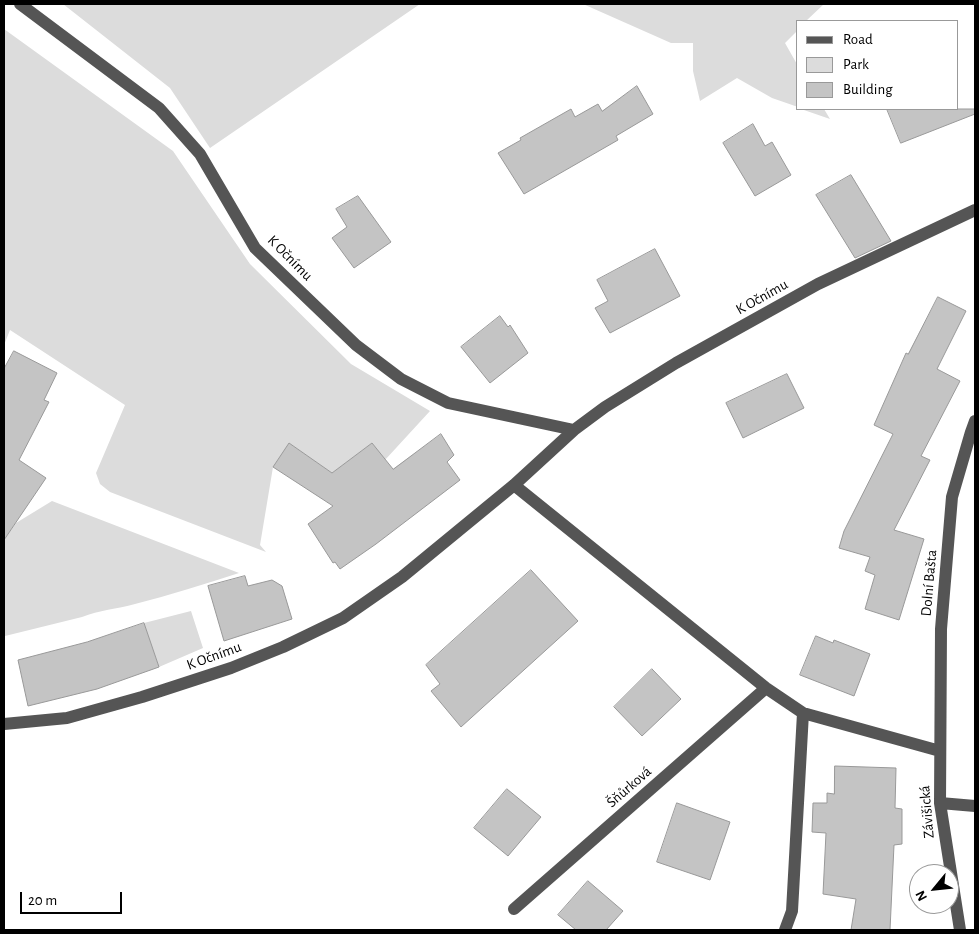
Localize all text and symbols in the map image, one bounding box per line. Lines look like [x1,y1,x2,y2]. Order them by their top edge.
legend [796,20,959,110]
text: Road [843,32,873,47]
text: Park [843,57,869,72]
text: Building [843,82,893,97]
street label: K Očnímu [264,232,316,284]
street label: K Očnímu [733,275,791,319]
street label: Dolní Bašta [917,549,941,617]
street label: K Očnímu [184,638,244,674]
street label: Šňůrková [603,763,655,811]
street label: Závišická [916,785,938,839]
north arrow [909,864,959,914]
scale bar [22,882,125,914]
text: N [913,888,930,903]
text: 20 m [28,893,57,908]

